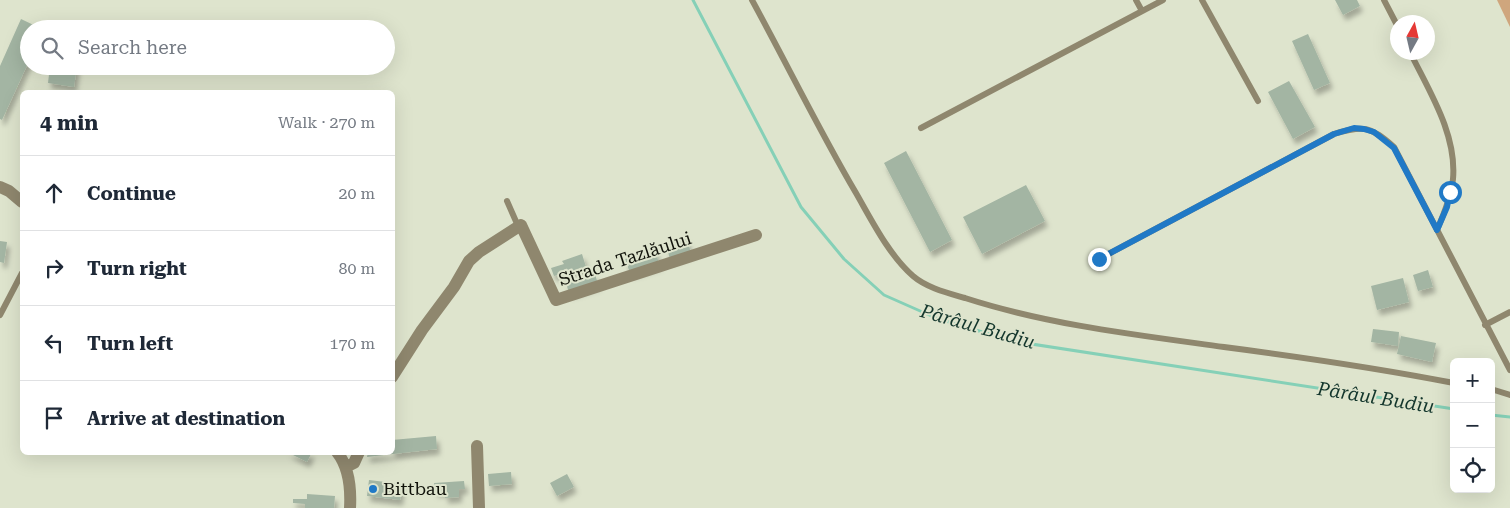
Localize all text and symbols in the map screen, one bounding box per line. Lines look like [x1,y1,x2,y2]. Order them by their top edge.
north arrow [1390,15,1435,60]
search box [20,20,395,75]
icon: search [38,34,66,62]
text: Search here [78,36,187,59]
text: 4 min [40,111,98,135]
text: Walk · 270 m [278,113,375,132]
icon: ahead [40,179,68,207]
route start [1439,181,1462,204]
text: Continue [87,182,176,205]
text: 20 m [338,184,375,203]
street label: Strada Tazlăului [556,227,694,290]
route end [1088,248,1111,271]
icon: right [40,254,68,282]
text: Turn right [87,257,187,280]
text: 80 m [338,259,375,278]
water label: Pârâul Budiu [917,299,1038,354]
icon: left [40,329,68,357]
text: Turn left [87,332,173,355]
text: 170 m [329,334,375,353]
map controls [1450,358,1495,493]
button: + [1450,358,1495,403]
water label: Pârâul Budiu [1315,377,1436,418]
button: − [1450,403,1495,448]
icon: arrive [40,404,68,432]
text: Arrive at destination [87,407,285,430]
button: locate [1450,448,1495,493]
place label: Bittbau [383,478,447,499]
marker: Bittbau [367,483,379,495]

